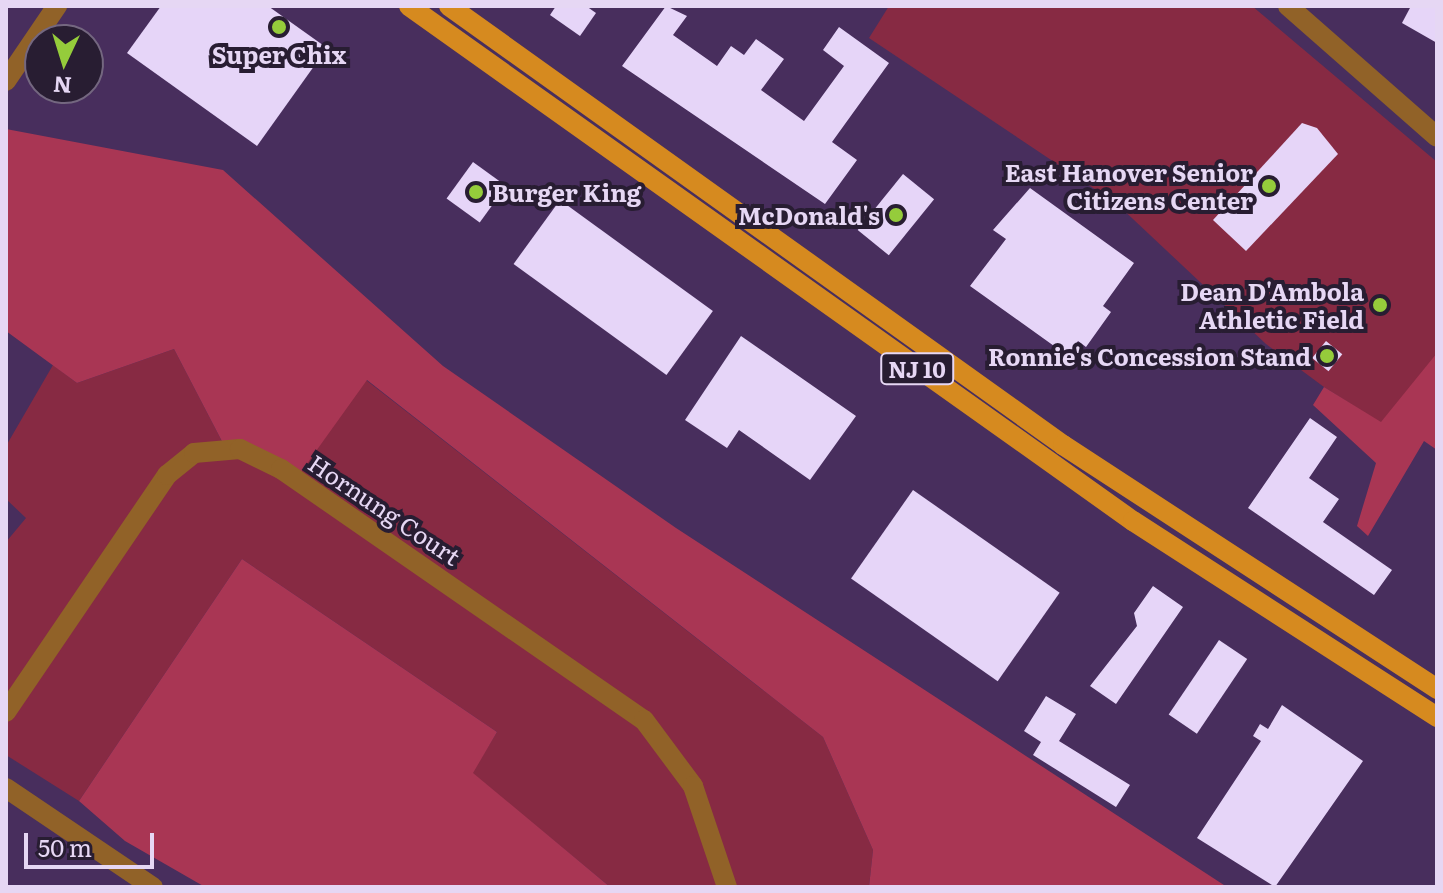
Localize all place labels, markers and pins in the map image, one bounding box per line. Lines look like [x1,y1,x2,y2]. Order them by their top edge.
marker: Super Chix [270,18,288,36]
place label: Super Chix [212,40,346,68]
place label: East Hanover Senior Citizens Center [1005,158,1253,214]
marker: East Hanover Senior Citizens Center [1260,177,1278,195]
place label: Burger King [492,178,641,206]
marker: Burger King [467,183,485,201]
place label: McDonald's [738,201,880,229]
marker: McDonald's [887,206,905,224]
place label: Dean D'Ambola Athletic Field [1180,277,1364,333]
marker: Dean D'Ambola Athletic Field [1371,296,1389,314]
place label: Ronnie's Concession Stand [988,342,1311,370]
marker: Ronnie's Concession Stand [1318,347,1336,365]

